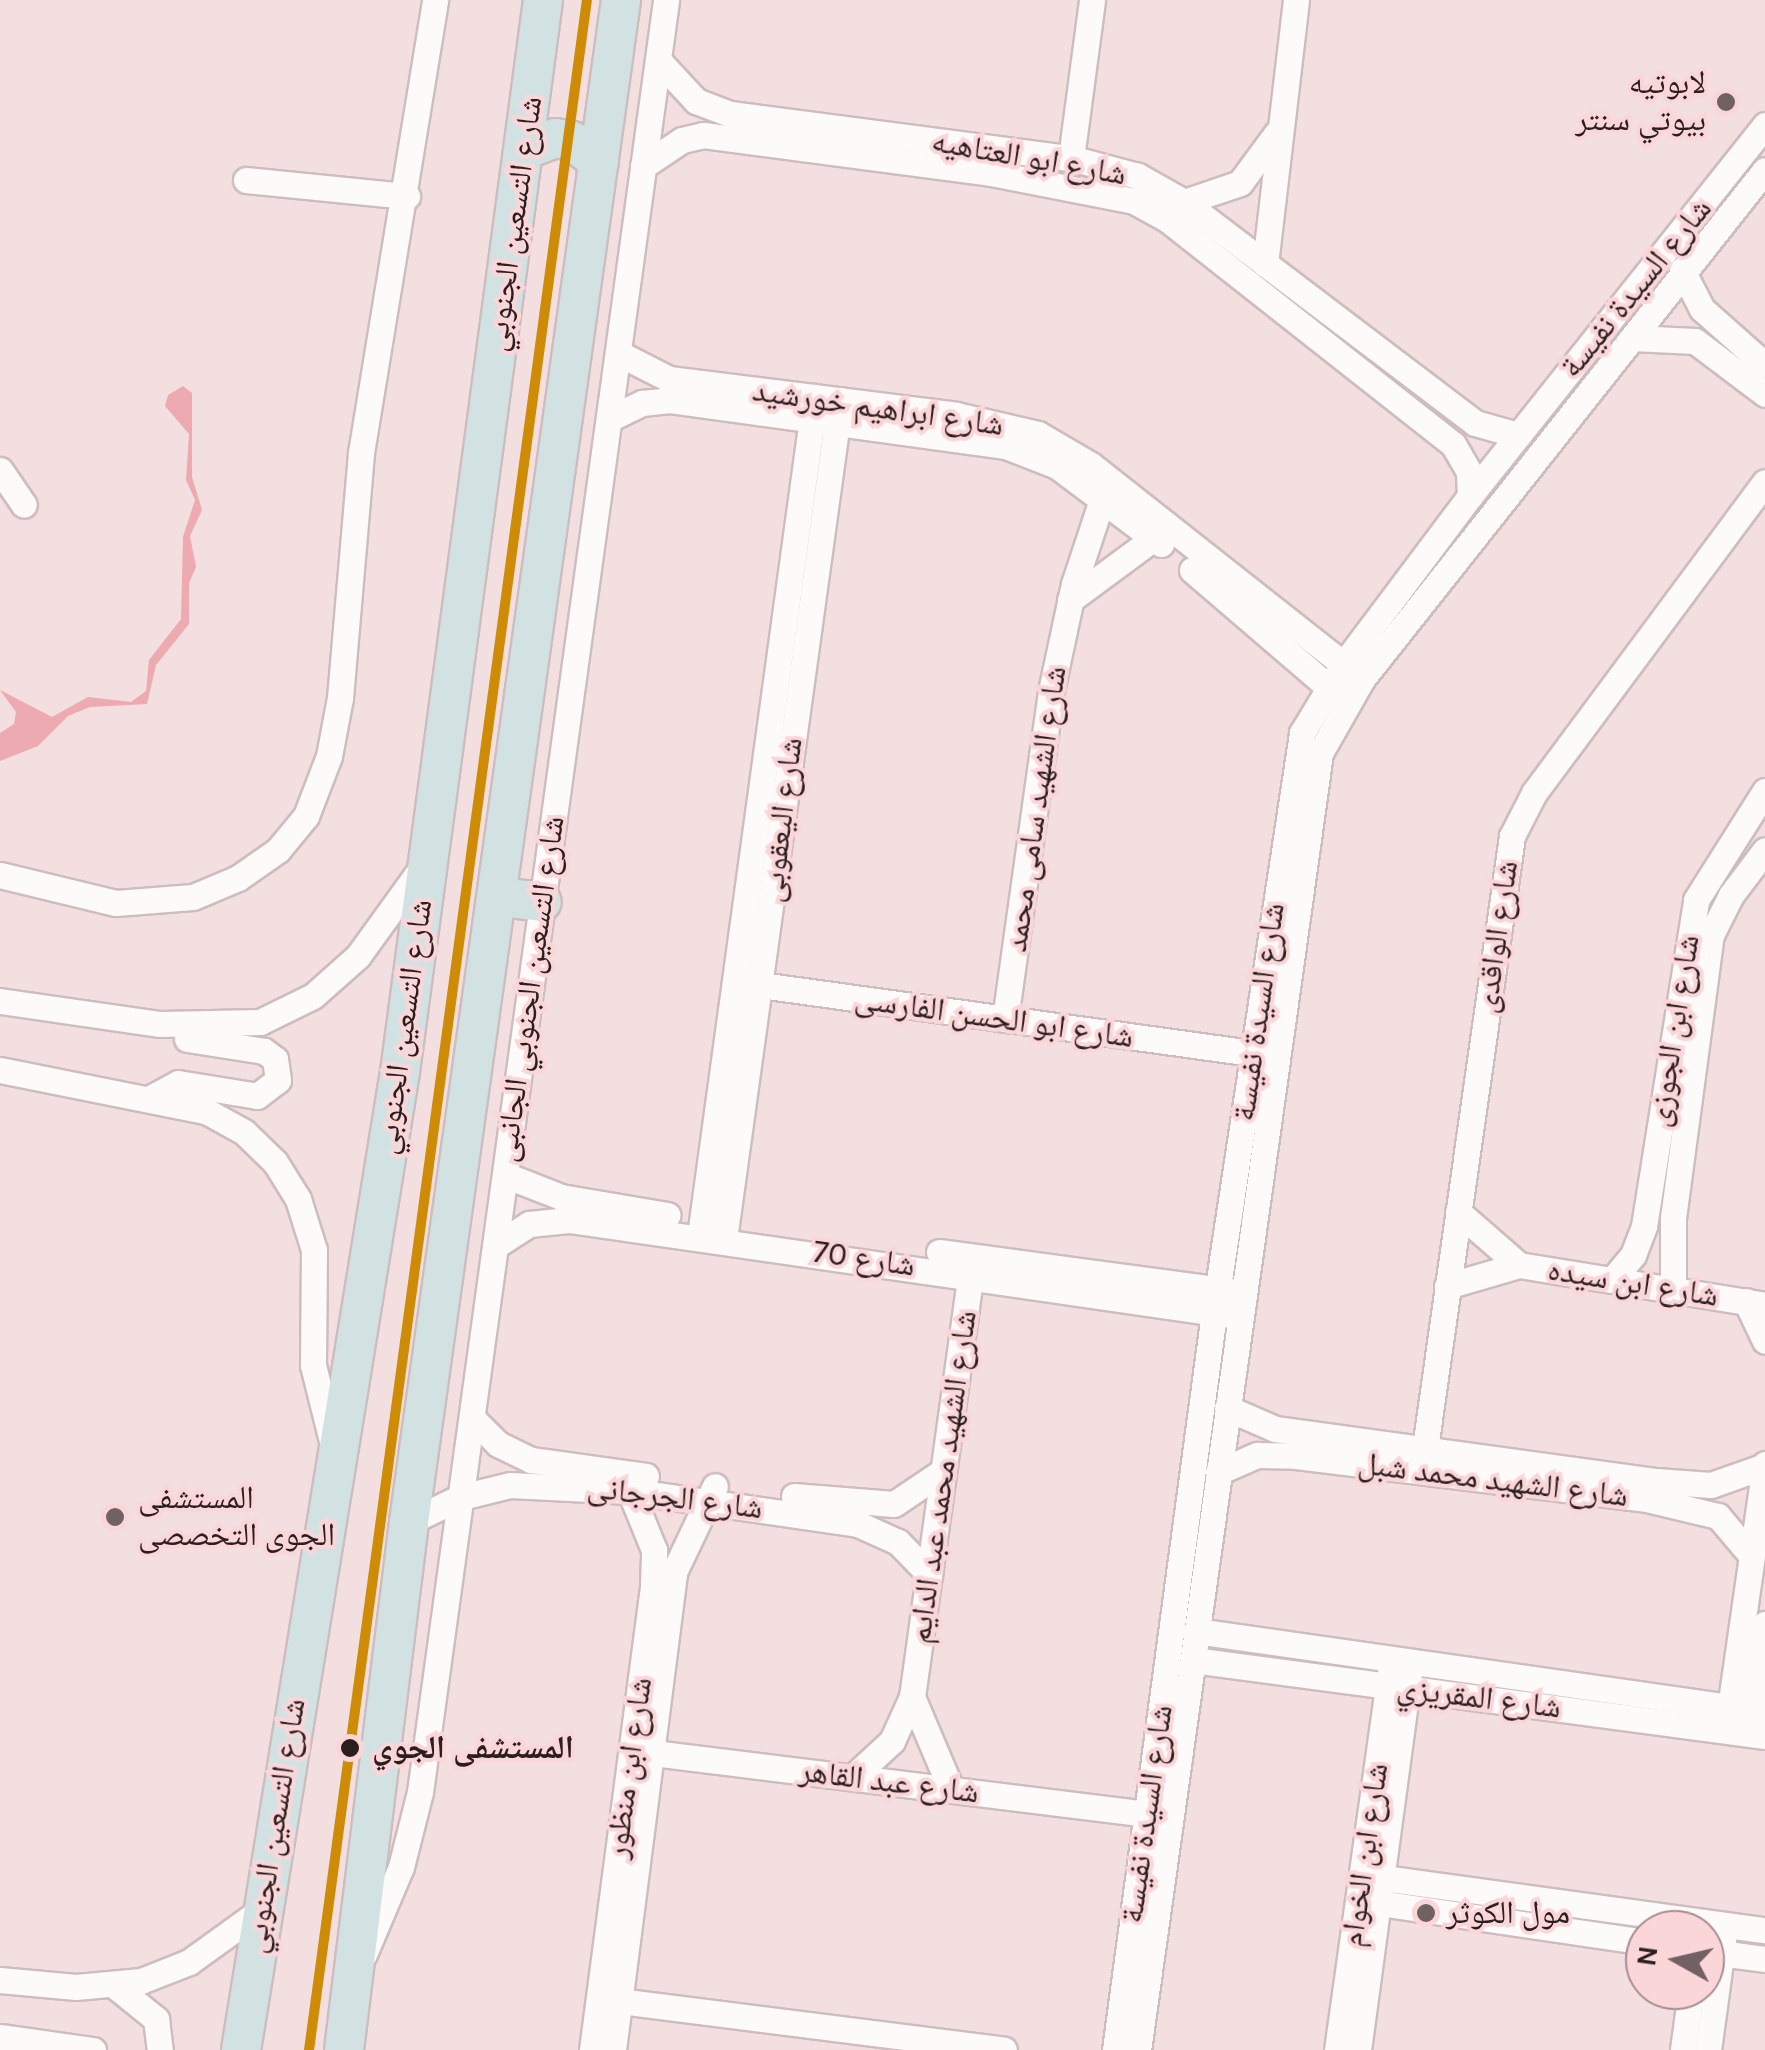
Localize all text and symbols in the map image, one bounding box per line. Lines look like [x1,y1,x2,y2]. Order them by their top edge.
place label: لابوتيه بيوتي سنتر [1575,65,1706,140]
marker: لابوتيه بيوتي سنتر [1715,91,1737,113]
street label: شارع التسعين الجنوبي [477,94,551,354]
street label: شارع ابو العتاهيه [929,122,1129,194]
street label: شارع السيدة نفيسة [1552,191,1720,385]
street label: شارع ابراهيم خورشيد [750,371,1006,445]
street label: شارع الشهيد سامى محمد [997,664,1075,954]
street label: شارع اليعقوبى [753,735,811,905]
street label: شارع التسعين الجنوبي الجانبى [487,814,573,1164]
street label: شارع الواقدى [1467,858,1527,1016]
street label: شارع التسعين الجنوبي [367,897,441,1157]
street label: شارع السيدة نفيسة [1225,901,1293,1123]
street label: شارع ابن الجوزى [1640,932,1708,1130]
street label: شارع ابو الحسن الفارسى [852,979,1136,1057]
street label: شارع 70 [811,1233,917,1285]
street label: شارع ابن سيده [1545,1251,1721,1315]
street label: شارع الشهيد محمد عبد الدايم [901,1308,985,1646]
street label: شارع الشهيد محمد شبل [1356,1444,1630,1516]
street label: شارع الجرجانى [585,1468,765,1528]
place label: المستشفى الجوى التخصصى [138,1480,335,1555]
marker: المستشفى الجوى التخصصى [102,1504,128,1530]
street label: شارع المقريزي [1395,1669,1563,1727]
street label: شارع ابن منظور [597,1675,661,1861]
street label: شارع التسعين الجنوبي [236,1696,314,1956]
street label: شارع السيدة نفيسة [1113,1703,1181,1925]
place label: المستشفى الجوي [372,1729,574,1767]
marker: المستشفى الجوي [337,1735,363,1761]
street label: شارع عبد القاهر [797,1752,981,1812]
street label: شارع ابن الخوام [1333,1761,1397,1949]
place label: مول الكوثر [1446,1894,1570,1932]
marker: مول الكوثر [1415,1902,1437,1924]
north arrow [1625,1910,1725,2010]
text: N [1629,1944,1665,1968]

